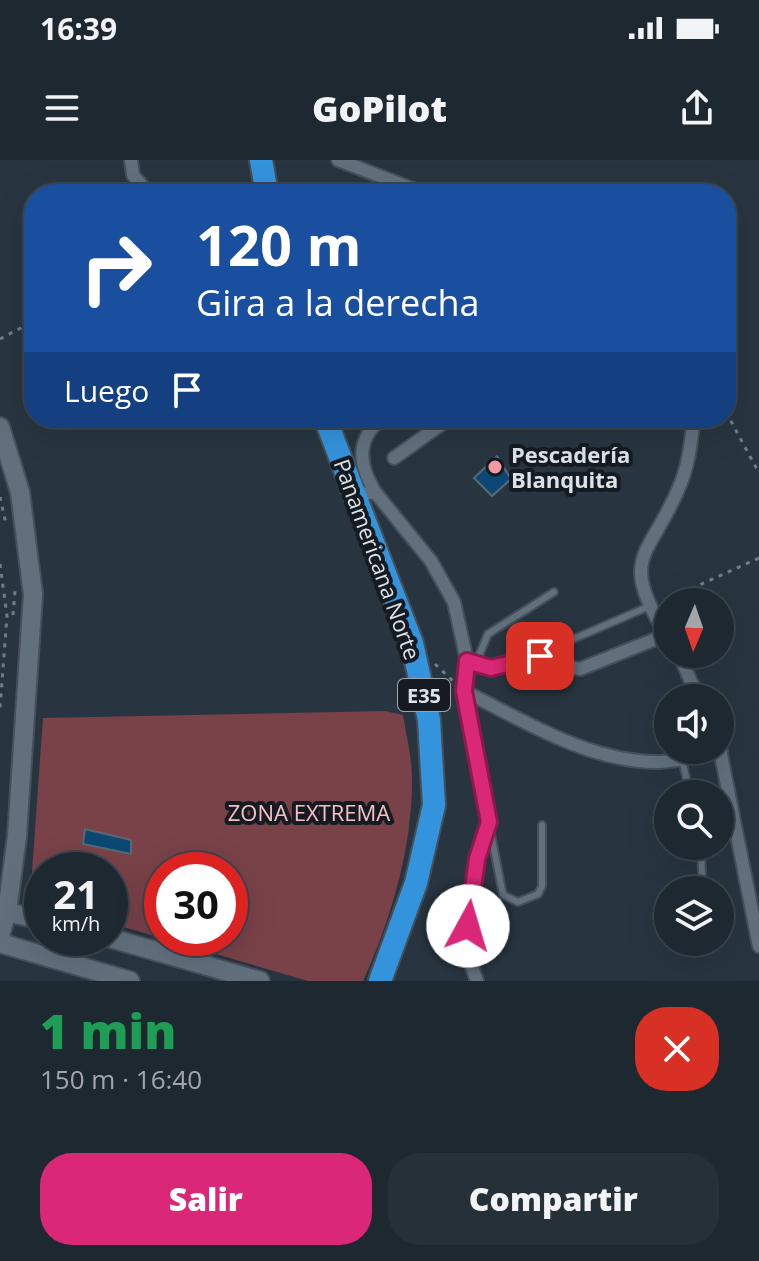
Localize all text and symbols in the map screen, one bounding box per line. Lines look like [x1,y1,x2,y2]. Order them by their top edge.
text: 16:39 [40,8,117,49]
text: GoPilot [312,84,447,133]
icon: menu [40,86,84,130]
icon: share [675,86,719,130]
text: 120 m [196,206,362,282]
icon: right [64,216,168,320]
text: Gira a la derecha [196,278,480,327]
icon: arrive [165,368,209,412]
text: Luego [64,370,149,411]
place label: Pescadería Blanquita [511,439,630,494]
street label: Panamericana Norte [328,454,428,664]
marker: Pescadería Blanquita [486,458,504,476]
north arrow [654,588,734,668]
map controls [654,588,734,956]
pin [506,622,574,690]
icon: arrive [518,634,562,678]
road number: E35 [398,679,450,711]
button: sound [654,684,734,764]
button: search [654,780,734,860]
park label: ZONA EXTREMA [228,797,390,827]
speed limit sign: 30 [144,852,248,956]
text: 21 [53,866,99,921]
button: layers [654,876,734,956]
position arrow [426,884,510,968]
text: km/h [52,910,100,937]
text: 1 min [40,998,176,1063]
button: close [635,1007,719,1091]
text: 150 m · 16:40 [40,1061,202,1097]
button: Salir [40,1153,372,1245]
button: Compartir [388,1153,719,1245]

